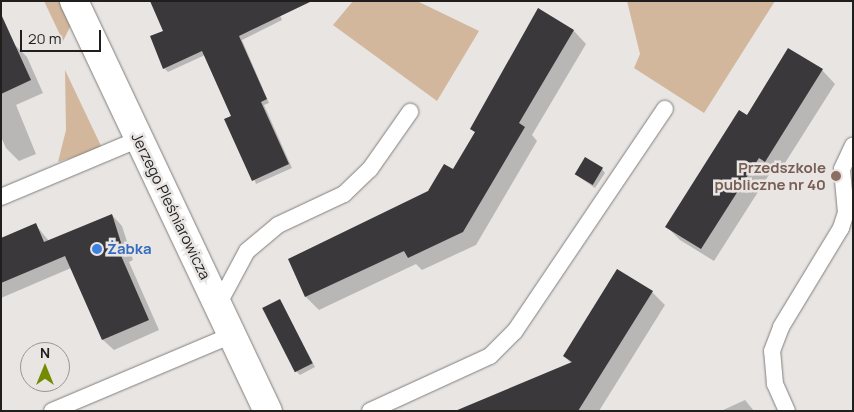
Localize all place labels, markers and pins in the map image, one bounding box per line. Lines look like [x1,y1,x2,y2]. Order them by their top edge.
place label: Przedszkole publiczne nr 40 [714,158,826,193]
marker: Przedszkole publiczne nr 40 [830,170,842,182]
place label: Żabka [107,240,152,258]
marker: Żabka [91,243,103,255]

